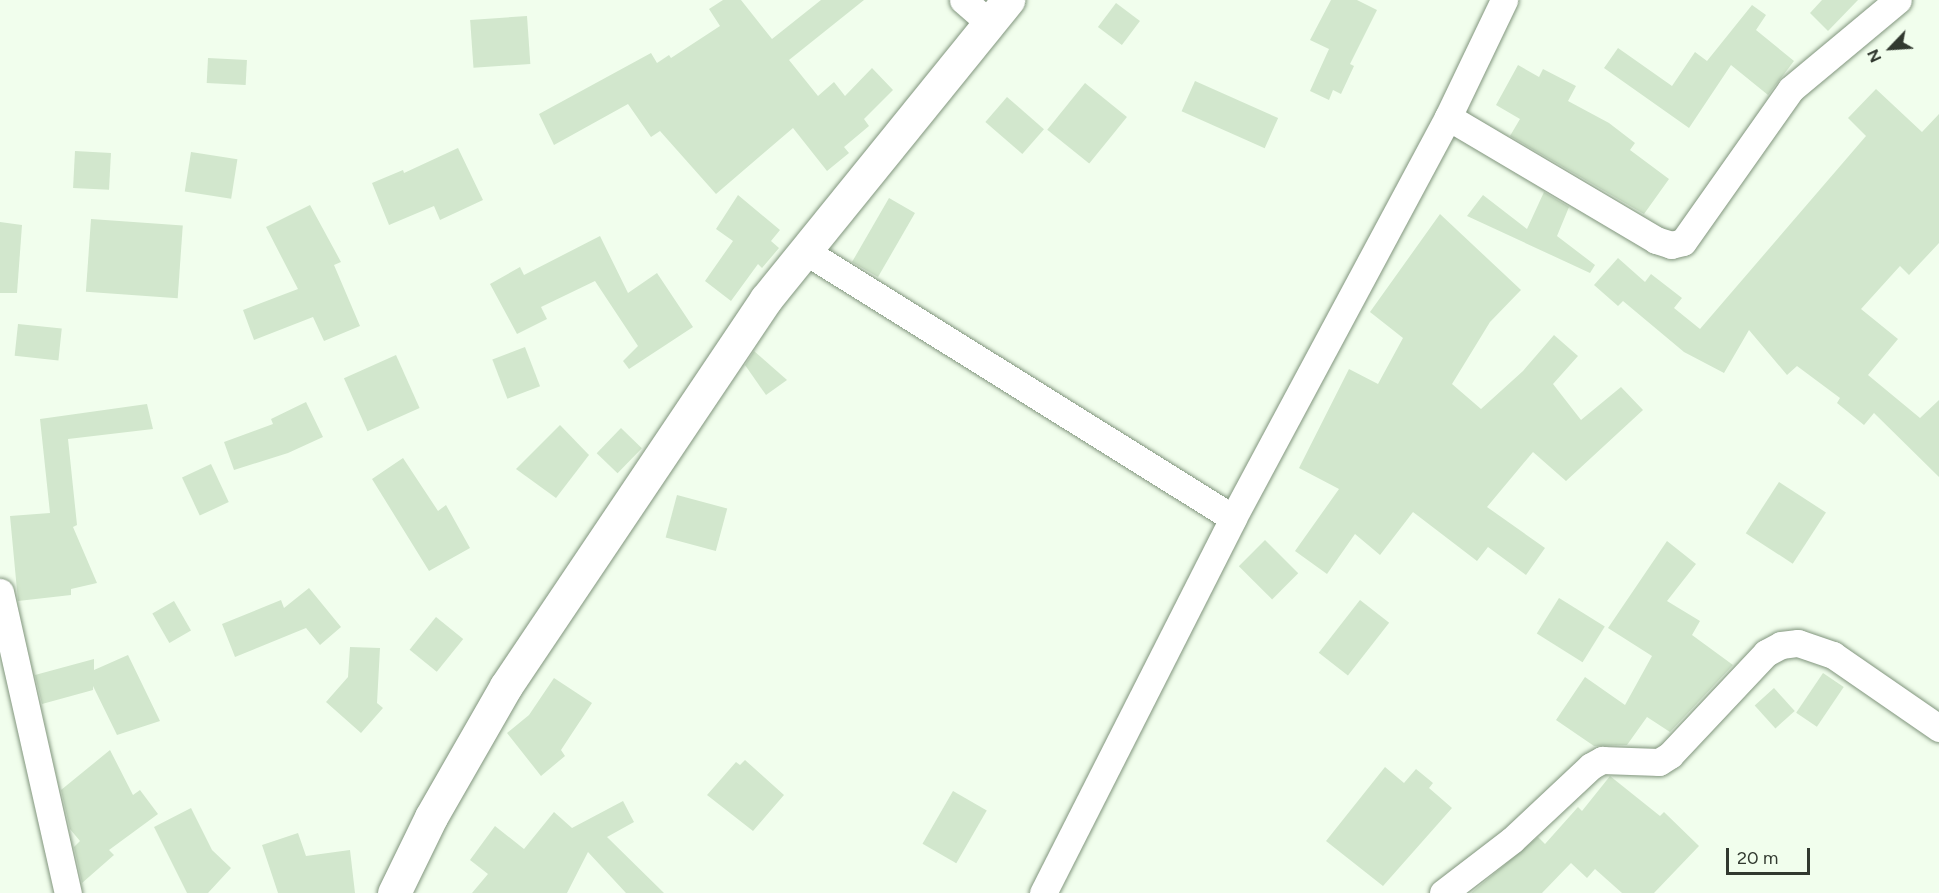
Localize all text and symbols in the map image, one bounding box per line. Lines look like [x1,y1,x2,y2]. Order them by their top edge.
north arrow [1861,18,1921,78]
text: N [1863,46,1885,65]
scale bar [1729,836,1813,874]
text: 20 m [1737,847,1778,869]

